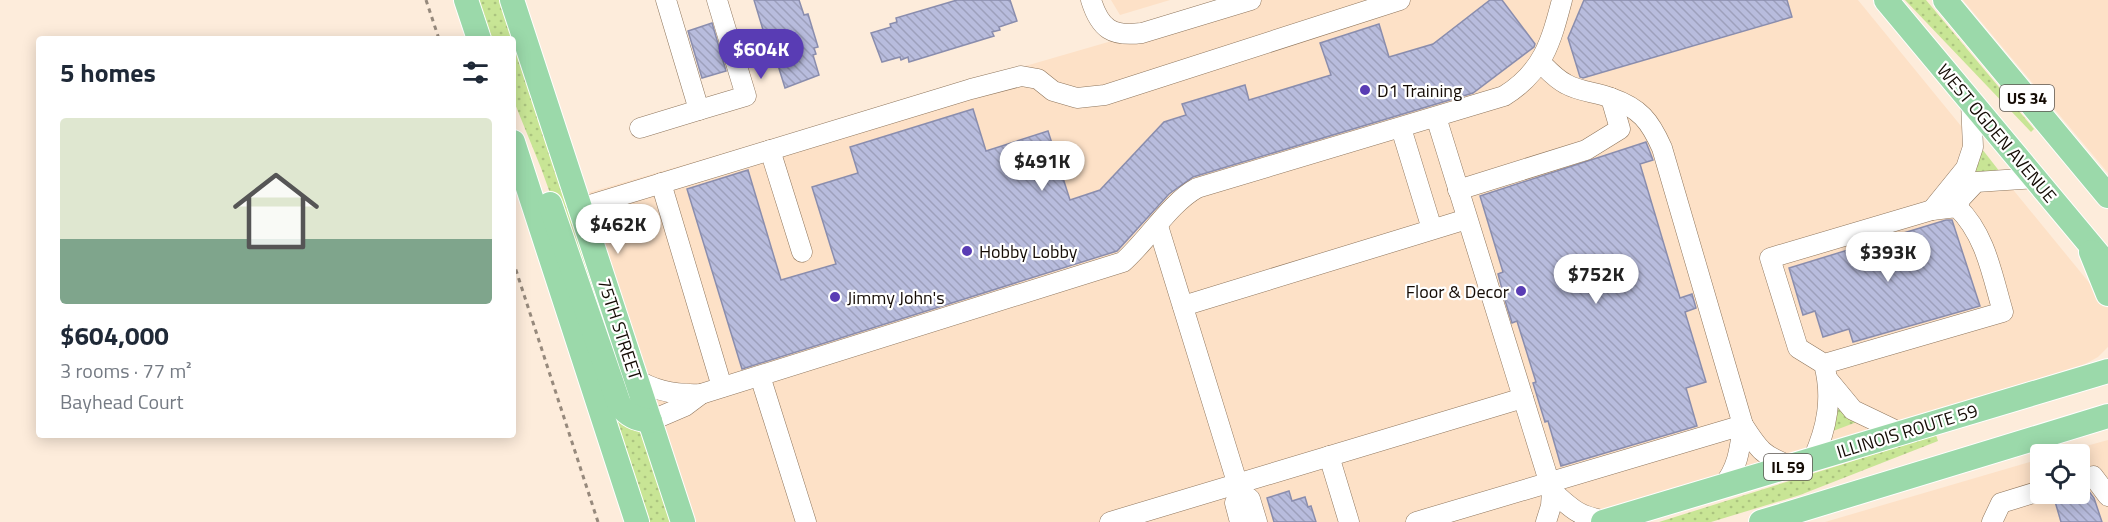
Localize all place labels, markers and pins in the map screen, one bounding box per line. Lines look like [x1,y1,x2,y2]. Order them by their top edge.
pin: $604K [719,29,803,80]
place label: D1 Training [1377,77,1462,104]
marker: D1 Training [1358,83,1372,97]
pin: $491K [1000,141,1084,192]
pin: $462K [576,204,660,255]
pin: $393K [1846,232,1930,283]
place label: Hobby Lobby [979,238,1078,265]
marker: Hobby Lobby [960,244,974,258]
pin: $752K [1554,254,1638,305]
place label: Floor & Decor [1406,278,1509,305]
place label: Jimmy John's [847,284,945,311]
marker: Floor & Decor [1514,284,1528,298]
marker: Jimmy John's [828,290,842,304]

